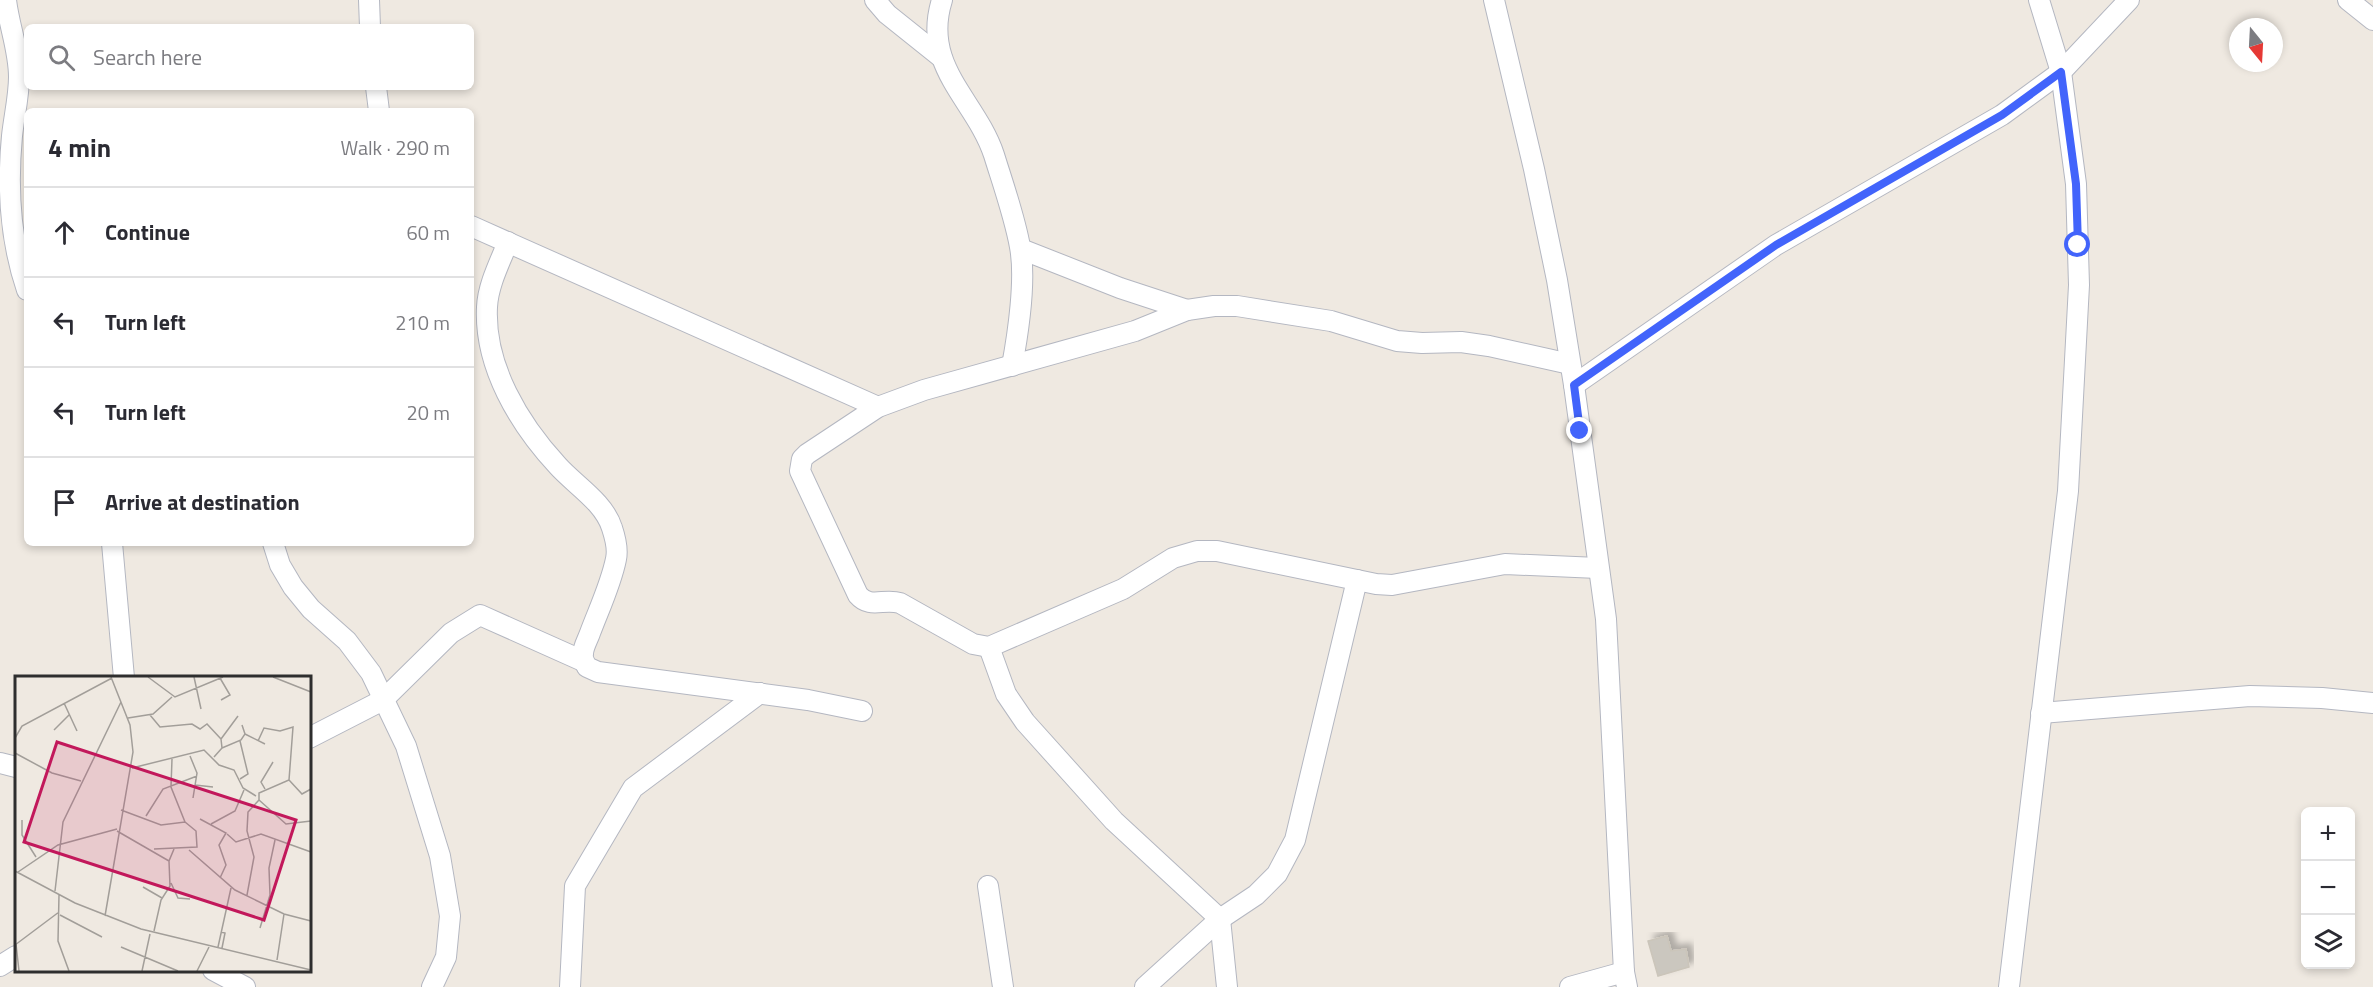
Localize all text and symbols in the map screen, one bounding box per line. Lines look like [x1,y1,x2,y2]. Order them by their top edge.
north arrow [2229,18,2283,72]
search box [24,24,474,90]
text: Search here [93,40,202,74]
icon: search [45,41,78,74]
text: 4 min [48,128,111,167]
text: Walk · 290 m [341,132,450,163]
text: Continue [105,215,190,249]
icon: ahead [48,216,81,249]
text: 60 m [406,217,450,248]
route start [2064,231,2090,257]
text: Turn left [105,305,186,339]
icon: left [48,306,81,339]
text: 210 m [395,307,450,338]
text: Turn left [105,395,186,429]
icon: left [48,396,81,429]
text: 20 m [406,397,450,428]
route end [1566,417,1592,443]
text: Arrive at destination [105,485,300,519]
icon: arrive [48,486,81,519]
inset map [15,676,310,972]
map controls [2301,807,2355,969]
button: + [2301,807,2355,861]
button: − [2301,861,2355,915]
button: layers [2301,915,2355,969]

